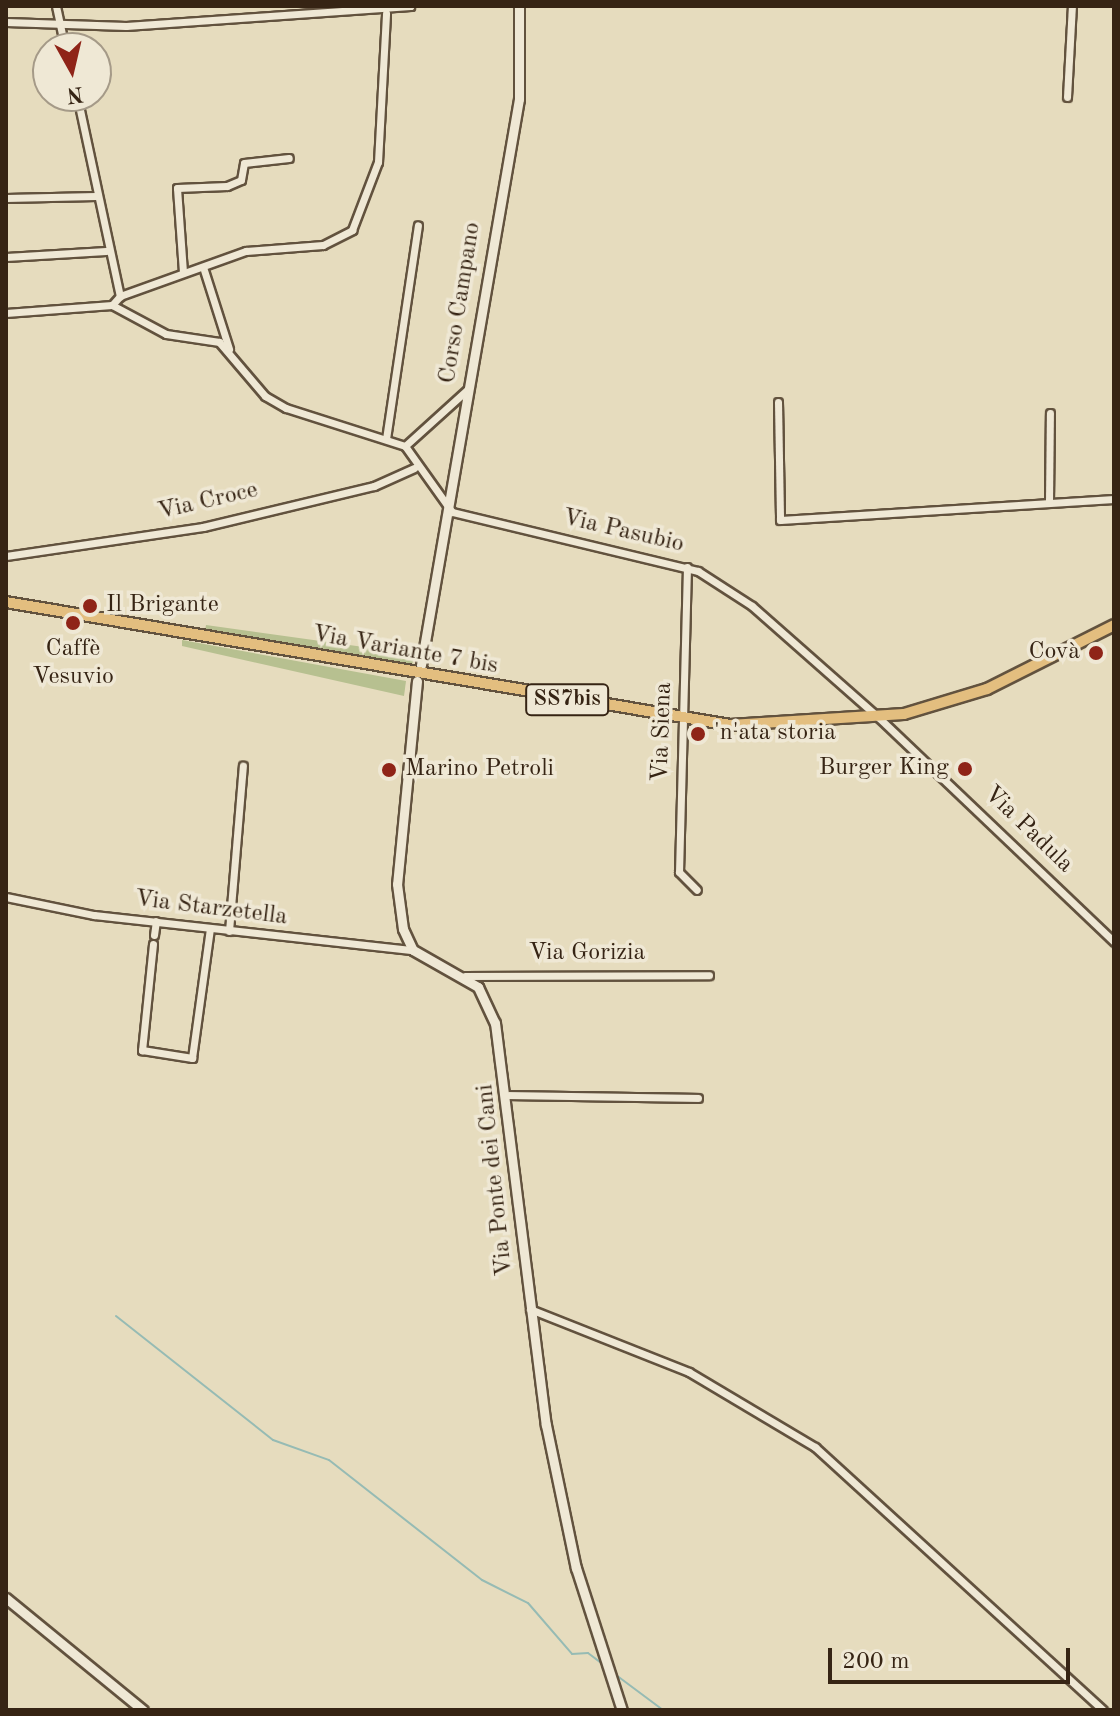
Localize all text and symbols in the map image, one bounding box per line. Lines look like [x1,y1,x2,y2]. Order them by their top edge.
north arrow [32,32,112,112]
text: N [65,82,85,106]
street label: Corso Campano [434,220,488,386]
street label: Via Croce [155,477,261,527]
street label: Via Pasubio [560,504,686,560]
place label: Il Brigante [106,592,219,620]
marker: Il Brigante [81,597,99,615]
marker: Caffè Vesuvio [64,614,82,632]
street label: Via Variante 7 bis [310,620,500,682]
place label: Caffè Vesuvio [32,636,114,692]
place label: Covà [1028,639,1080,667]
marker: Covà [1087,644,1105,662]
road number: SS7bis [525,682,609,718]
street label: Via Siena [647,682,679,782]
place label: 'n'ata storia [714,720,836,748]
marker: 'n'ata storia [689,725,707,743]
place label: Burger King [819,755,949,783]
place label: Marino Petroli [405,756,554,784]
marker: Burger King [956,760,974,778]
marker: Marino Petroli [380,761,398,779]
street label: Via Padula [977,780,1079,880]
street label: Via Starzetella [133,885,289,933]
street label: Via Gorizia [529,940,645,968]
street label: Via Ponte dei Cani [472,1083,520,1277]
scale bar [832,1632,1074,1682]
text: 200 m [842,1650,910,1674]

